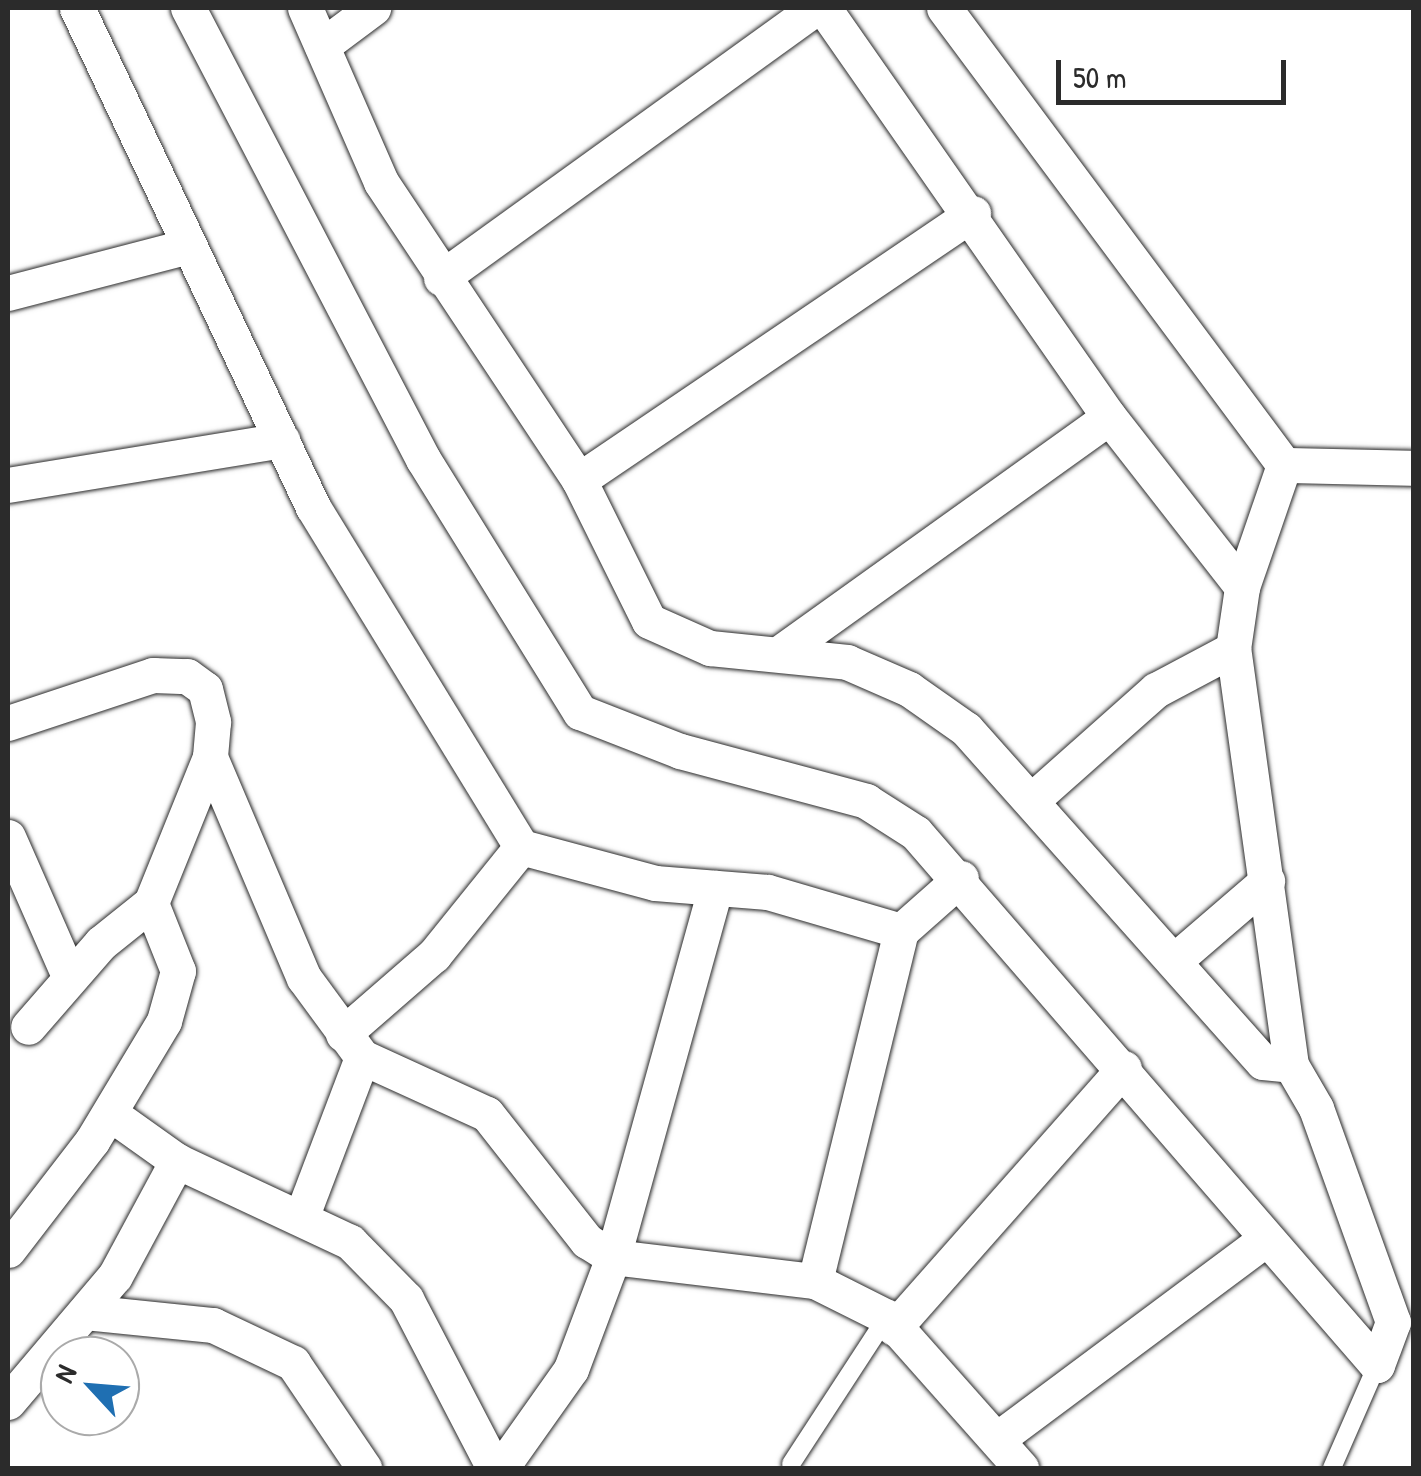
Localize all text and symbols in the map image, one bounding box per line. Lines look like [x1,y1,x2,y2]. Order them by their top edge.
scale bar [1061,40,1291,102]
text: 50 m [1073,57,1126,97]
north arrow [40,1336,140,1436]
text: N [44,1359,85,1389]

